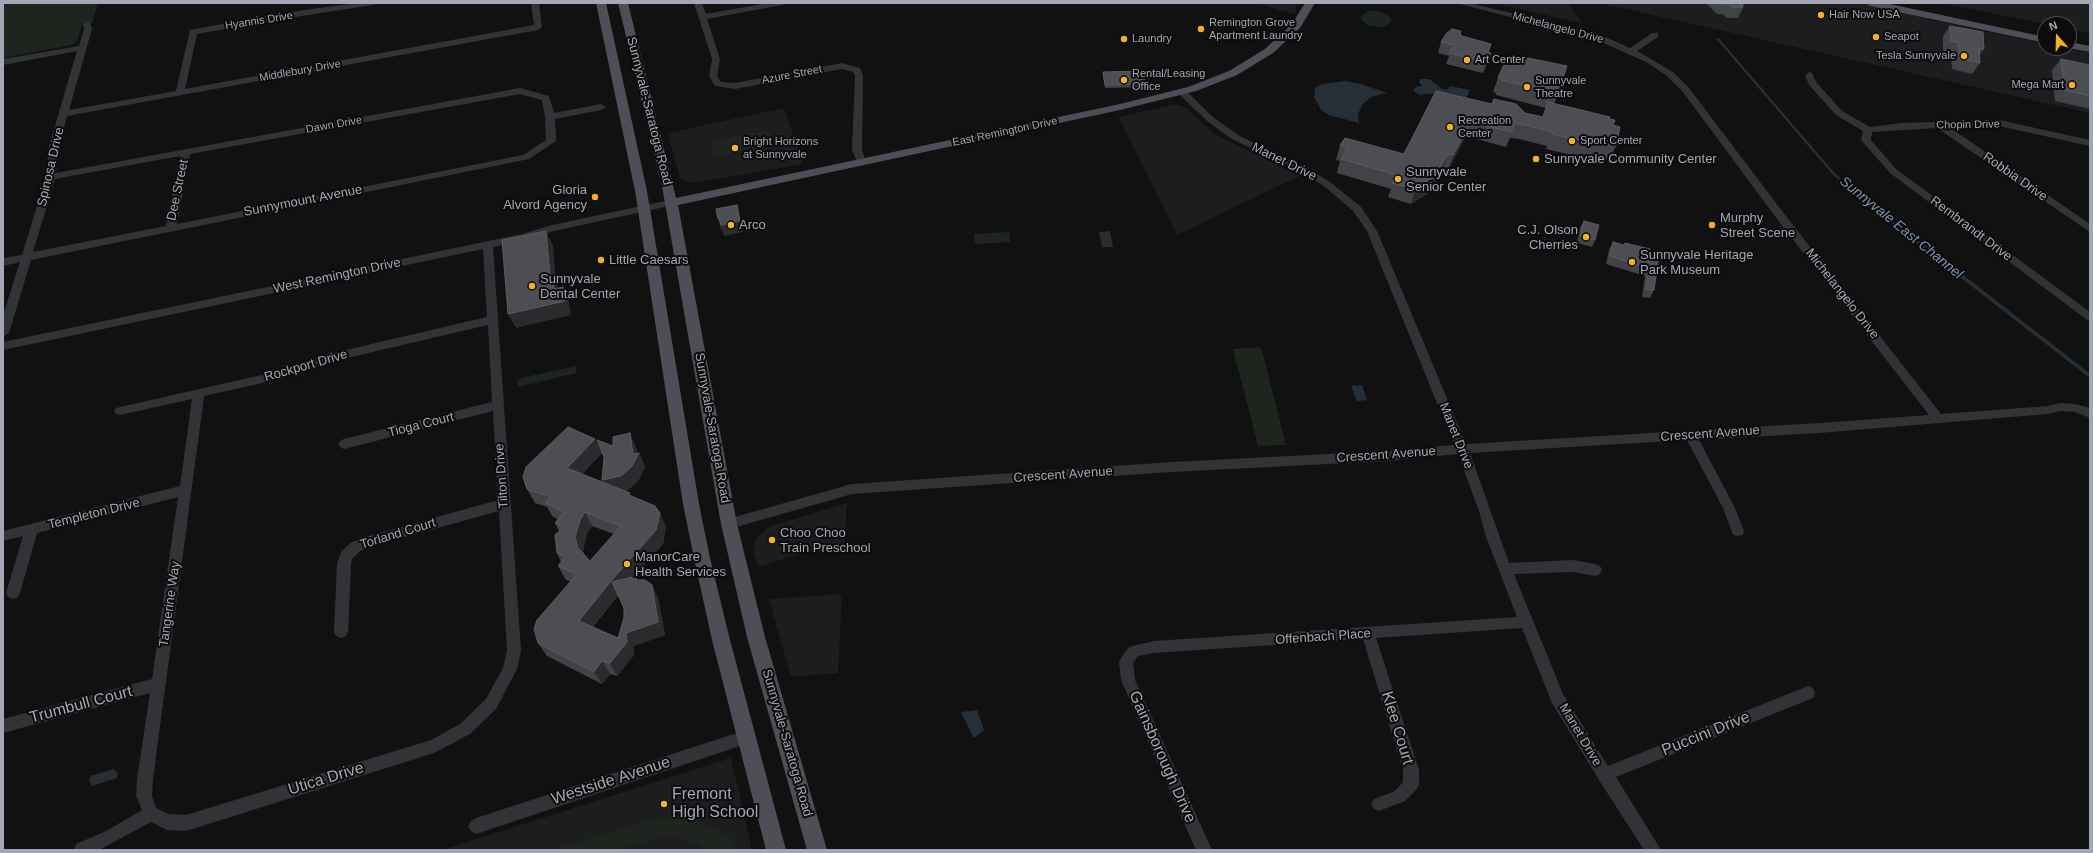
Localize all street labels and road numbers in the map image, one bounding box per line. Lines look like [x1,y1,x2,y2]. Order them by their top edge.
street label: Hyannis Drive [224,9,294,33]
street label: Michelangelo Drive [1511,10,1605,46]
street label: Sunnyvale-Saratoga Road [623,35,675,187]
street label: Middlebury Drive [258,57,342,85]
street label: Azure Street [761,63,823,87]
street label: Dawn Drive [305,114,363,136]
street label: East Remington Drive [951,114,1059,150]
street label: Chopin Drive [1936,118,2000,132]
street label: Spinosa Drive [34,126,68,208]
street label: Manet Drive [1249,140,1319,184]
street label: Robbia Drive [1980,149,2050,205]
street label: Dee Street [164,158,192,222]
street label: Sunnymount Avenue [242,182,364,220]
street label: Rembrandt Drive [1927,193,2015,265]
street label: Michelangelo Drive [1802,246,1882,342]
street label: West Remington Drive [272,255,402,297]
street label: Rockport Drive [263,347,349,385]
street label: Sunnyvale-Saratoga Road [691,352,733,504]
street label: Manet Drive [1436,401,1476,471]
street label: Tioga Court [386,409,456,441]
street label: Crescent Avenue [1660,423,1760,445]
street label: Tilton Drive [492,443,512,509]
street label: Crescent Avenue [1336,444,1436,466]
street label: Crescent Avenue [1013,464,1113,486]
street label: Templeton Drive [47,495,141,533]
street label: Torland Court [358,515,438,553]
street label: Tangerine Way [156,560,184,648]
street label: Offenbach Place [1275,626,1371,648]
street label: Sunnyvale-Saratoga Road [758,668,816,818]
street label: Trumbull Court [28,682,134,728]
street label: Gainsborough Drive [1124,688,1200,826]
street label: Klee Court [1377,689,1417,767]
street label: Manet Drive [1555,701,1605,769]
street label: Puccini Drive [1659,708,1753,760]
street label: Westside Avenue [549,753,673,809]
street label: Utica Drive [286,758,366,800]

